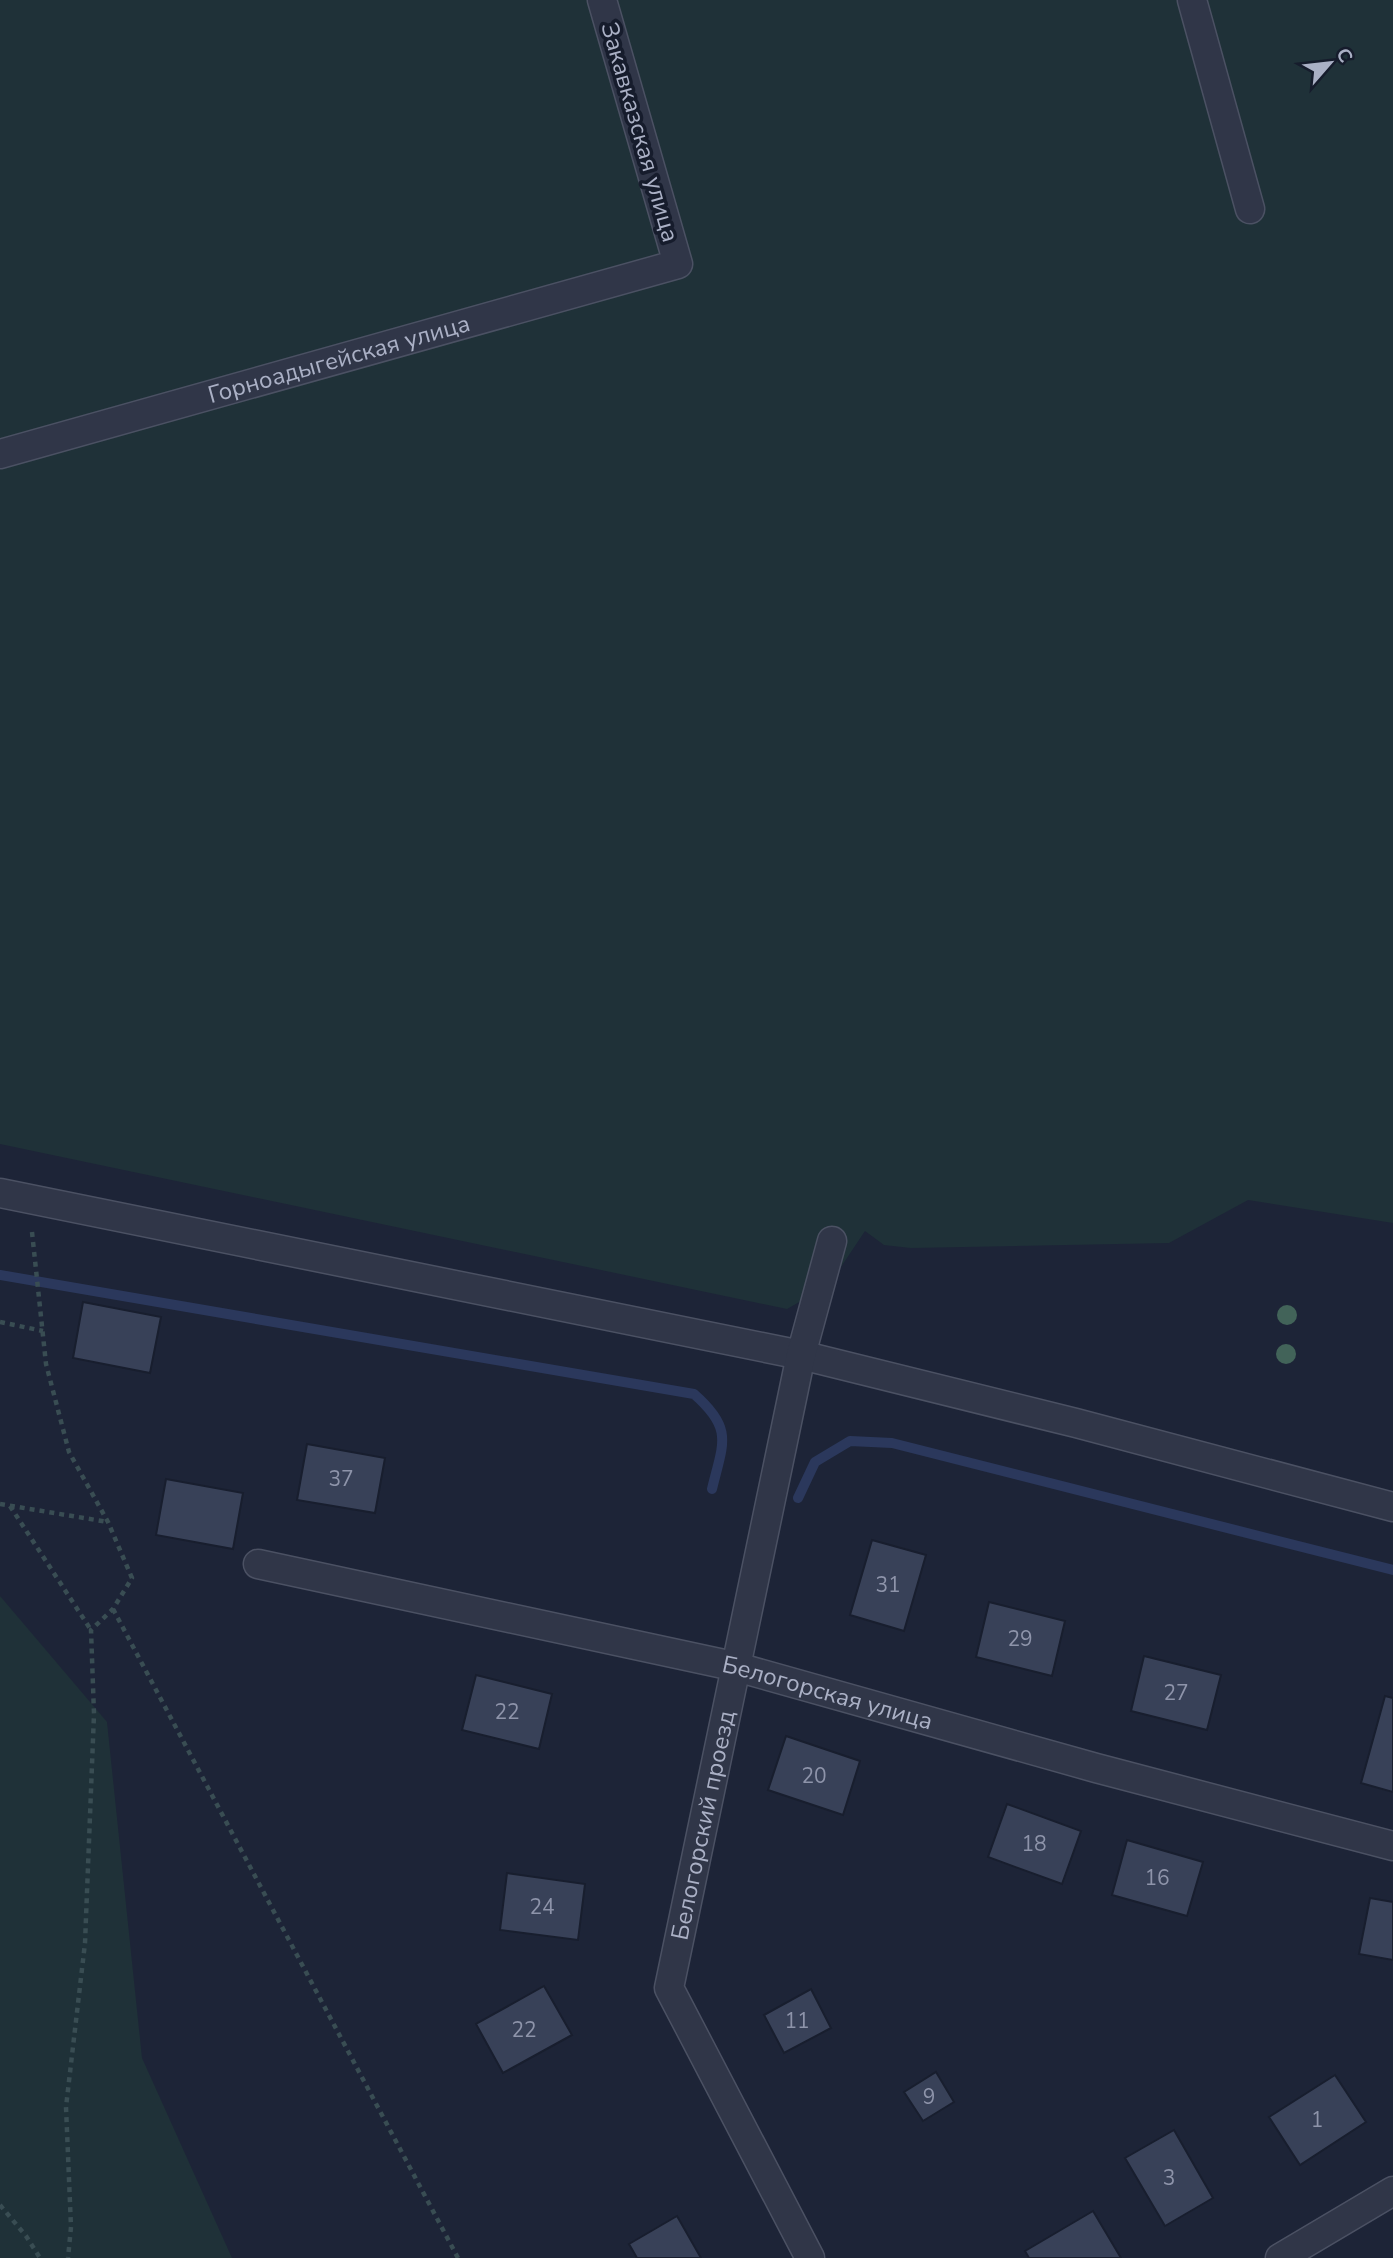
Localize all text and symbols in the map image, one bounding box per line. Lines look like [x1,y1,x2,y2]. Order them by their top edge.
street label: Закавказская улица [593,18,687,246]
north arrow [1295,28,1365,98]
text: С [1330,44,1359,67]
street label: Горноадыгейская улица [204,307,474,411]
house number: 37 [328,1465,354,1493]
house number: 31 [875,1571,901,1599]
house number: 29 [1007,1625,1033,1653]
street label: Белогорская улица [719,1648,937,1737]
house number: 27 [1163,1679,1189,1707]
house number: 22 [494,1698,520,1726]
street label: Белогорский проезд [663,1707,743,1943]
house number: 20 [801,1762,827,1790]
house number: 18 [1021,1830,1047,1858]
house number: 16 [1144,1864,1170,1892]
house number: 24 [529,1893,555,1921]
house number: 11 [784,2007,810,2035]
house number: 22 [511,2016,537,2044]
house number: 9 [923,2083,935,2111]
house number: 1 [1311,2106,1323,2134]
house number: 3 [1163,2164,1175,2192]

